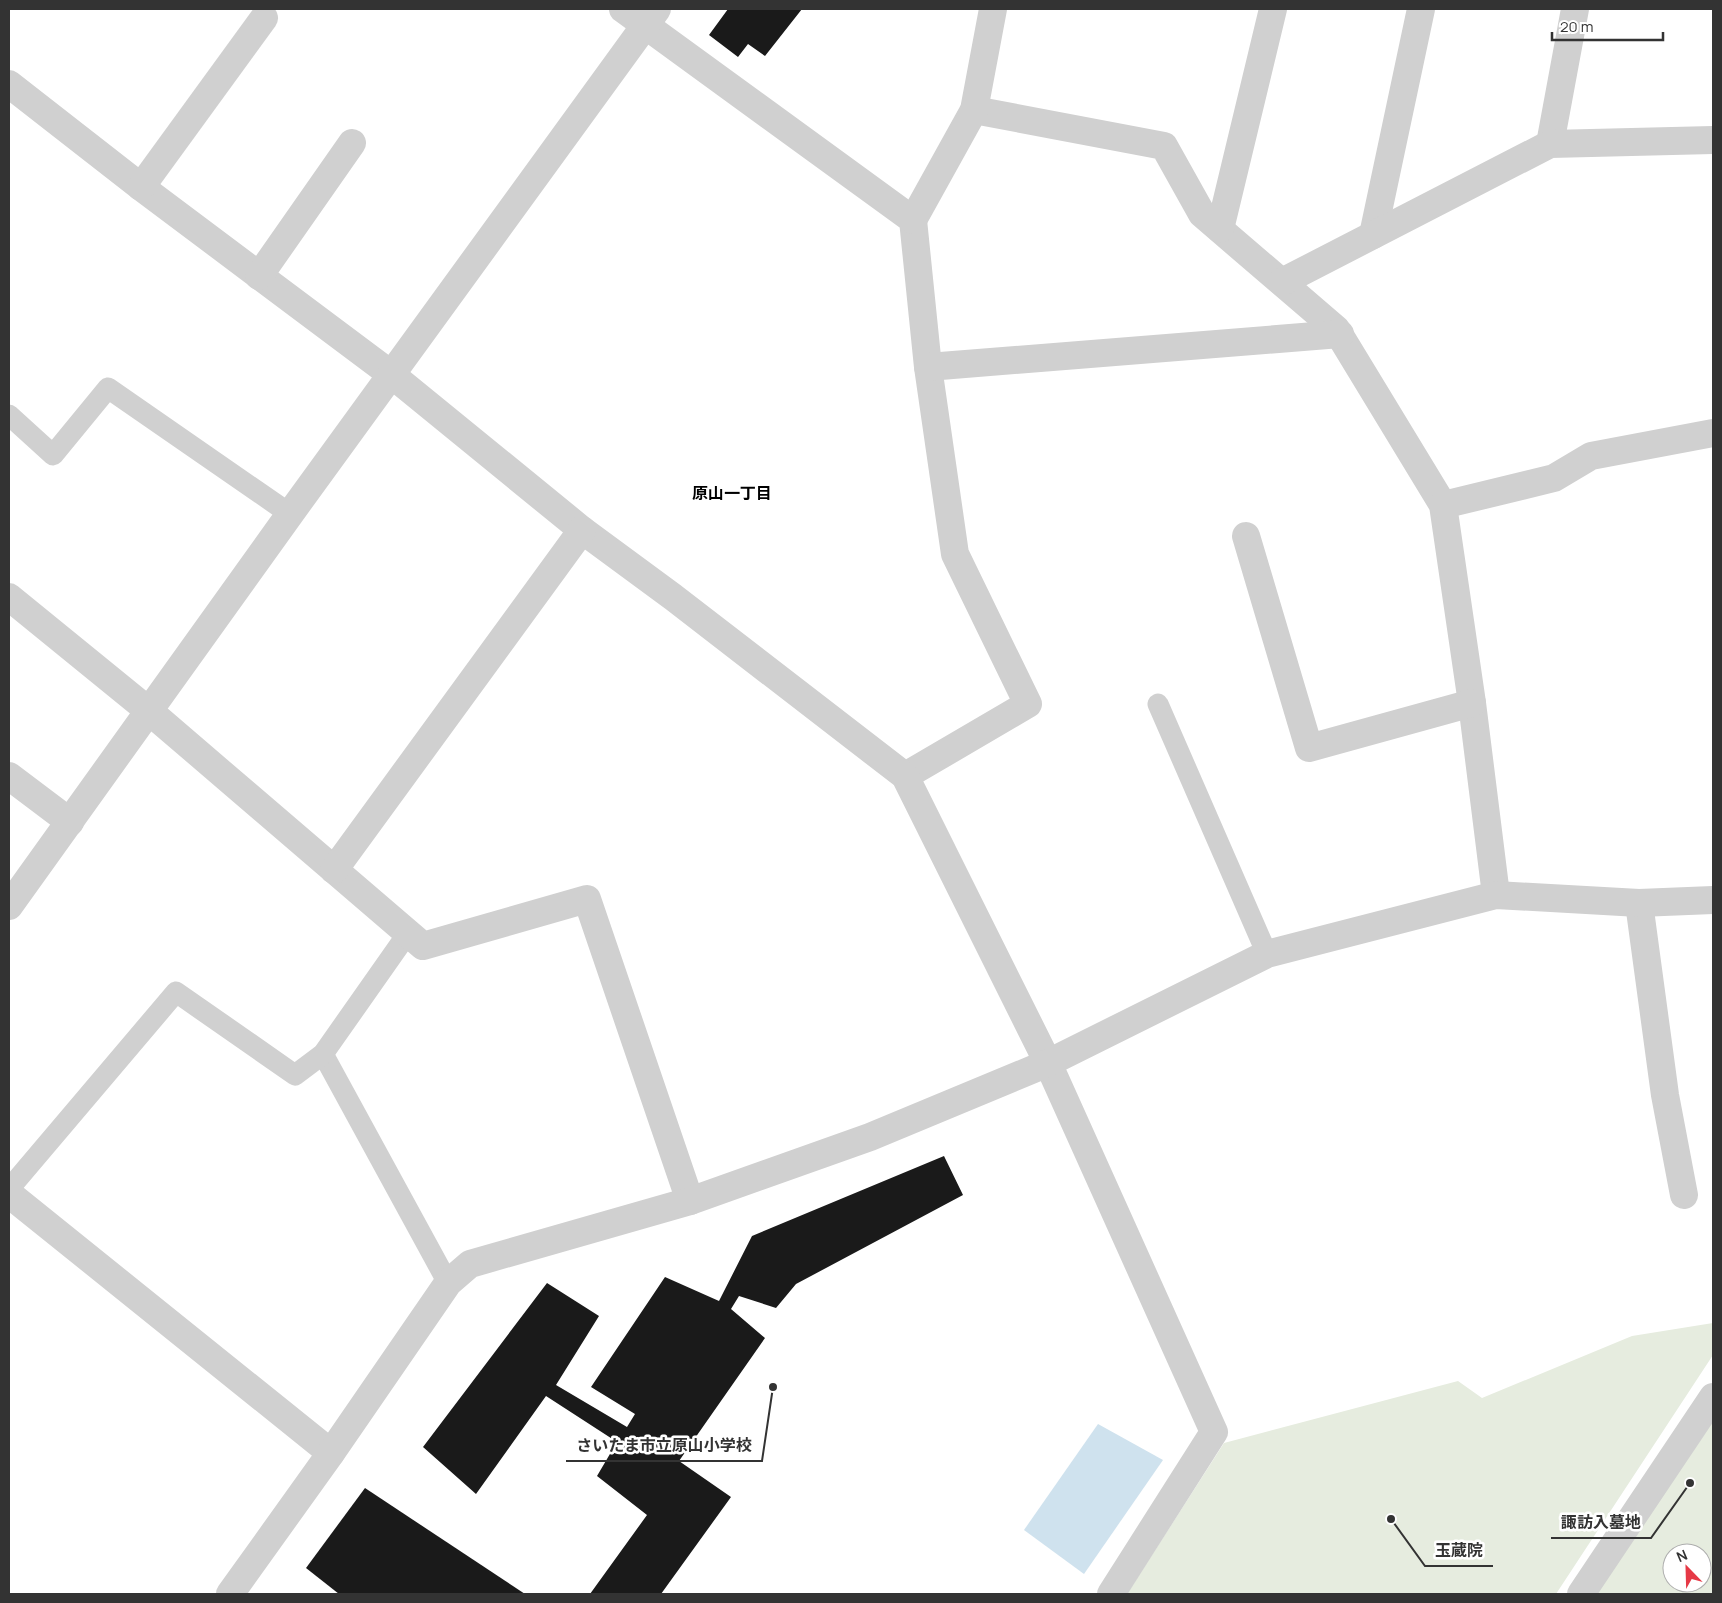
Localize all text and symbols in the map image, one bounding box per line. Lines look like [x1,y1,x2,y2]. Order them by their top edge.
scale bar [1552,10,1663,42]
text: 20 m [1560,16,1593,37]
district label: 原山一丁目 [692,482,772,504]
callout: さいたま市立原山小学校 [566,1430,762,1461]
text: さいたま市立原山小学校 [576,1434,752,1456]
callout: 諏訪入墓地 [1551,1507,1651,1538]
text: 諏訪入墓地 [1561,1511,1641,1533]
callout: 玉蔵院 [1425,1535,1493,1566]
text: 玉蔵院 [1435,1539,1483,1561]
north arrow [1662,1543,1712,1593]
text: N [1673,1545,1690,1566]

